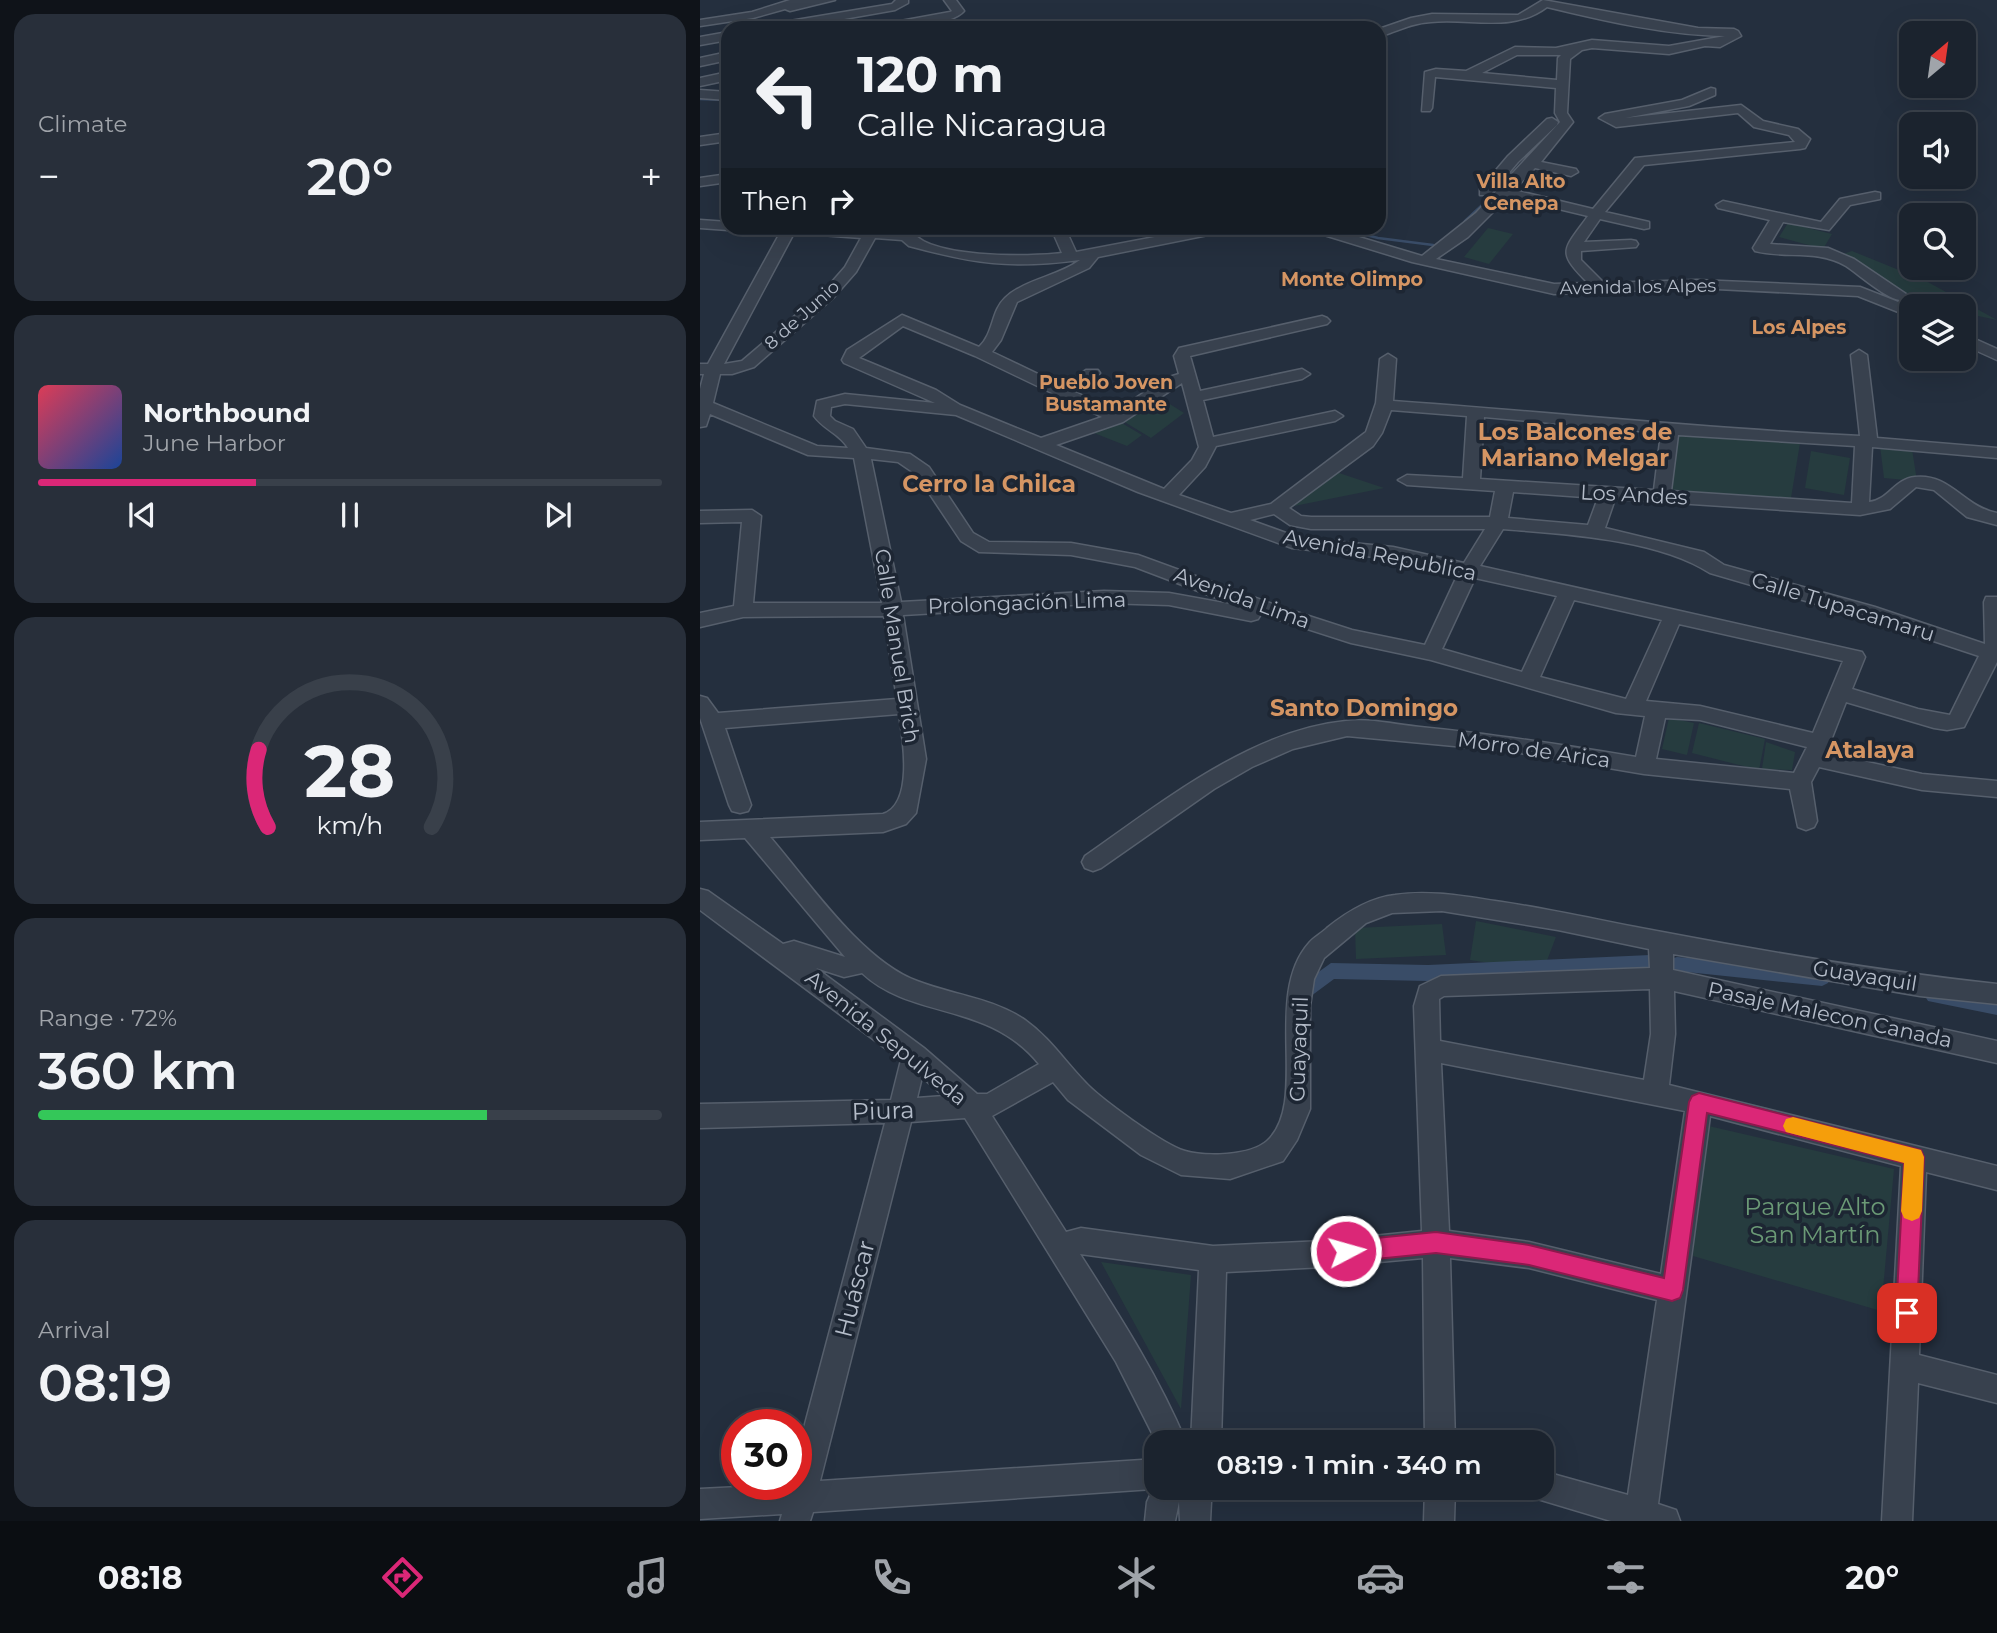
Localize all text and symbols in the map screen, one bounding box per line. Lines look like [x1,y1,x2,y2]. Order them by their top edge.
north arrow [1899,21,1976,98]
map controls [1899,21,1976,371]
text: 120 m [857,45,1004,104]
icon: left [742,49,833,140]
text: Calle Nicaragua [857,105,1107,144]
text: Climate [38,110,127,138]
button: sound [1899,112,1976,189]
text: 20° [306,145,394,208]
text: − [38,153,60,200]
text: + [640,153,662,200]
district label: Villa Alto Cenepa [1476,170,1566,215]
icon: right [822,182,860,220]
text: Then [742,185,808,217]
button: search [1899,203,1976,280]
district label: Monte Olimpo [1281,268,1423,291]
street label: Avenida los Alpes [1560,275,1717,299]
street label: 8 de Junio [760,276,844,354]
button: layers [1899,294,1976,371]
district label: Los Alpes [1752,316,1846,339]
district label: Pueblo Joven Bustamante [1039,371,1173,416]
text: Northbound [143,397,311,429]
district label: Los Balcones de Mariano Melgar [1478,418,1672,472]
text: June Harbor [143,429,286,457]
district label: Cerro la Chilca [902,470,1076,498]
street label: Los Andes [1580,479,1688,510]
icon: previous [123,496,161,534]
icon: pause [331,496,369,534]
icon: next [539,496,577,534]
street label: Avenida Republica [1281,524,1479,585]
street label: Calle Manuel Brich [870,547,925,745]
street label: Avenida Lima [1171,561,1314,634]
street label: Calle Tupacamaru [1748,567,1938,646]
street label: Prolongación Lima [927,587,1127,618]
district label: Santo Domingo [1270,694,1458,722]
street label: Morro de Arica [1456,726,1612,773]
text: 28 [305,727,396,815]
district label: Atalaya [1824,736,1915,764]
text: km/h [317,809,383,839]
street label: Guayaquil [1811,955,1919,996]
street label: Avenida Sepulveda [801,965,972,1110]
street label: Pasaje Malecon Canada [1706,976,1955,1053]
street label: Guayaquil [1284,996,1313,1102]
text: Range · 72% [38,1004,177,1032]
text: 360 km [38,1039,238,1102]
street label: Piura [851,1095,915,1126]
park label: Parque Alto San Martín [1744,1192,1886,1249]
position arrow [1309,1214,1383,1288]
street label: Huáscar [828,1237,881,1340]
pin [1877,1283,1937,1343]
icon: arrive [1888,1294,1926,1332]
text: Arrival [38,1316,111,1344]
text: 08:19 [38,1351,172,1414]
speed limit sign: 30 [721,1409,812,1500]
text: 08:19 · 1 min · 340 m [1216,1449,1482,1481]
icon: directions [378,1553,427,1602]
icon: music [623,1553,672,1602]
icon: phone [867,1553,916,1602]
icon: climate [1112,1553,1161,1602]
icon: car [1356,1553,1405,1602]
icon: filters [1601,1553,1650,1602]
text: 08:18 [98,1558,183,1597]
text: 20° [1845,1558,1899,1597]

